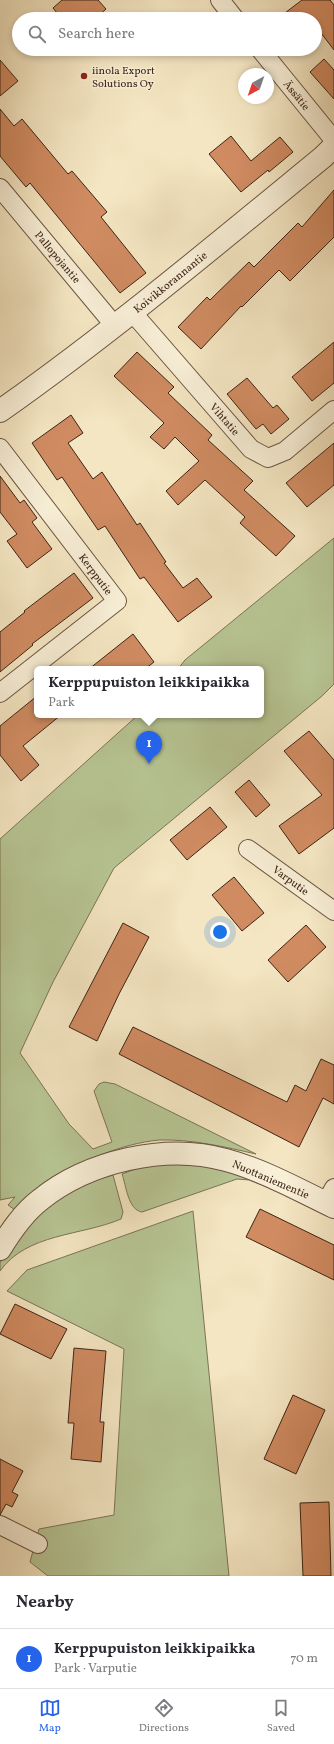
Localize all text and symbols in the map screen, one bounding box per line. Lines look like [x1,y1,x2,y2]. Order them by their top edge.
search box [12,12,322,56]
icon: search [26,23,48,45]
text: Search here [58,24,135,45]
place label: iinola Export Solutions Oy [92,64,155,92]
north arrow [238,68,274,104]
marker: iinola Export Solutions Oy [79,71,89,81]
street label: Ässätie [279,78,313,114]
street label: Pallopojantie [31,229,83,287]
street label: Koivikkorannantie [131,249,211,318]
street label: Vihtatie [206,401,242,439]
street label: Kerpputie [74,551,115,599]
popup [34,666,264,718]
text: Kerppupuiston leikkipaikka [48,673,250,694]
text: Park [48,694,75,712]
pin: 1 [136,731,162,764]
street label: Varputie [269,863,311,899]
your location [210,922,230,942]
street label: Nuottaniementie [230,1157,311,1203]
text: Nearby [16,1591,74,1614]
text: Kerppupuiston leikkipaikka [54,1639,256,1660]
text: 1 [26,1650,32,1668]
text: 70 m [290,1650,318,1668]
text: Park · Varputie [54,1660,137,1678]
tab: Map [39,1697,61,1736]
tab: Directions [139,1697,189,1736]
tab: Saved [267,1697,295,1736]

